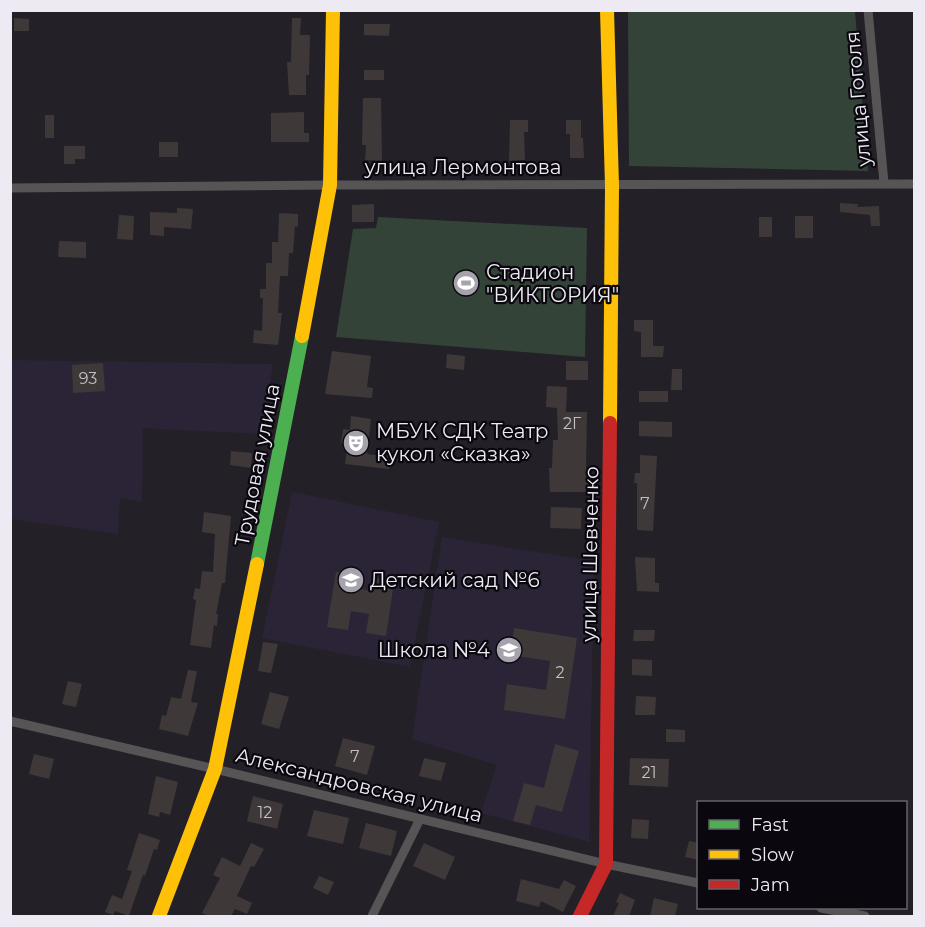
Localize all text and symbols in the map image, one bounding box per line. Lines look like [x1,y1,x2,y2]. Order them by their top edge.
street label: улица Гоголя [840,30,876,169]
street label: улица Лермонтова [363,155,562,179]
place label: Стадион "ВИКТОРИЯ" [486,260,619,307]
sports icon: Стадион "ВИКТОРИЯ" [451,268,481,298]
house number: 93 [79,369,97,388]
street label: Трудовая улица [229,382,285,548]
house number: 2Г [563,414,582,433]
place label: МБУК СДК Театр кукол «Сказка» [376,419,549,466]
theatre icon: МБУК СДК Театр кукол «Сказка» [341,428,371,458]
street label: улица Шевченко [576,466,604,643]
house number: 7 [640,494,650,513]
school or university icon: Детский сад №6 [336,565,366,595]
place label: Детский сад №6 [370,568,540,592]
school or university icon: Школа №4 [494,635,524,665]
place label: Школа №4 [378,638,490,662]
house number: 2 [555,663,565,682]
street label: Александровская улица [233,743,485,827]
house number: 7 [350,747,360,766]
house number: 21 [642,763,656,782]
legend [697,801,907,909]
house number: 12 [258,803,272,822]
text: Fast [751,814,789,836]
text: Slow [751,844,794,866]
text: Jam [750,874,790,896]

